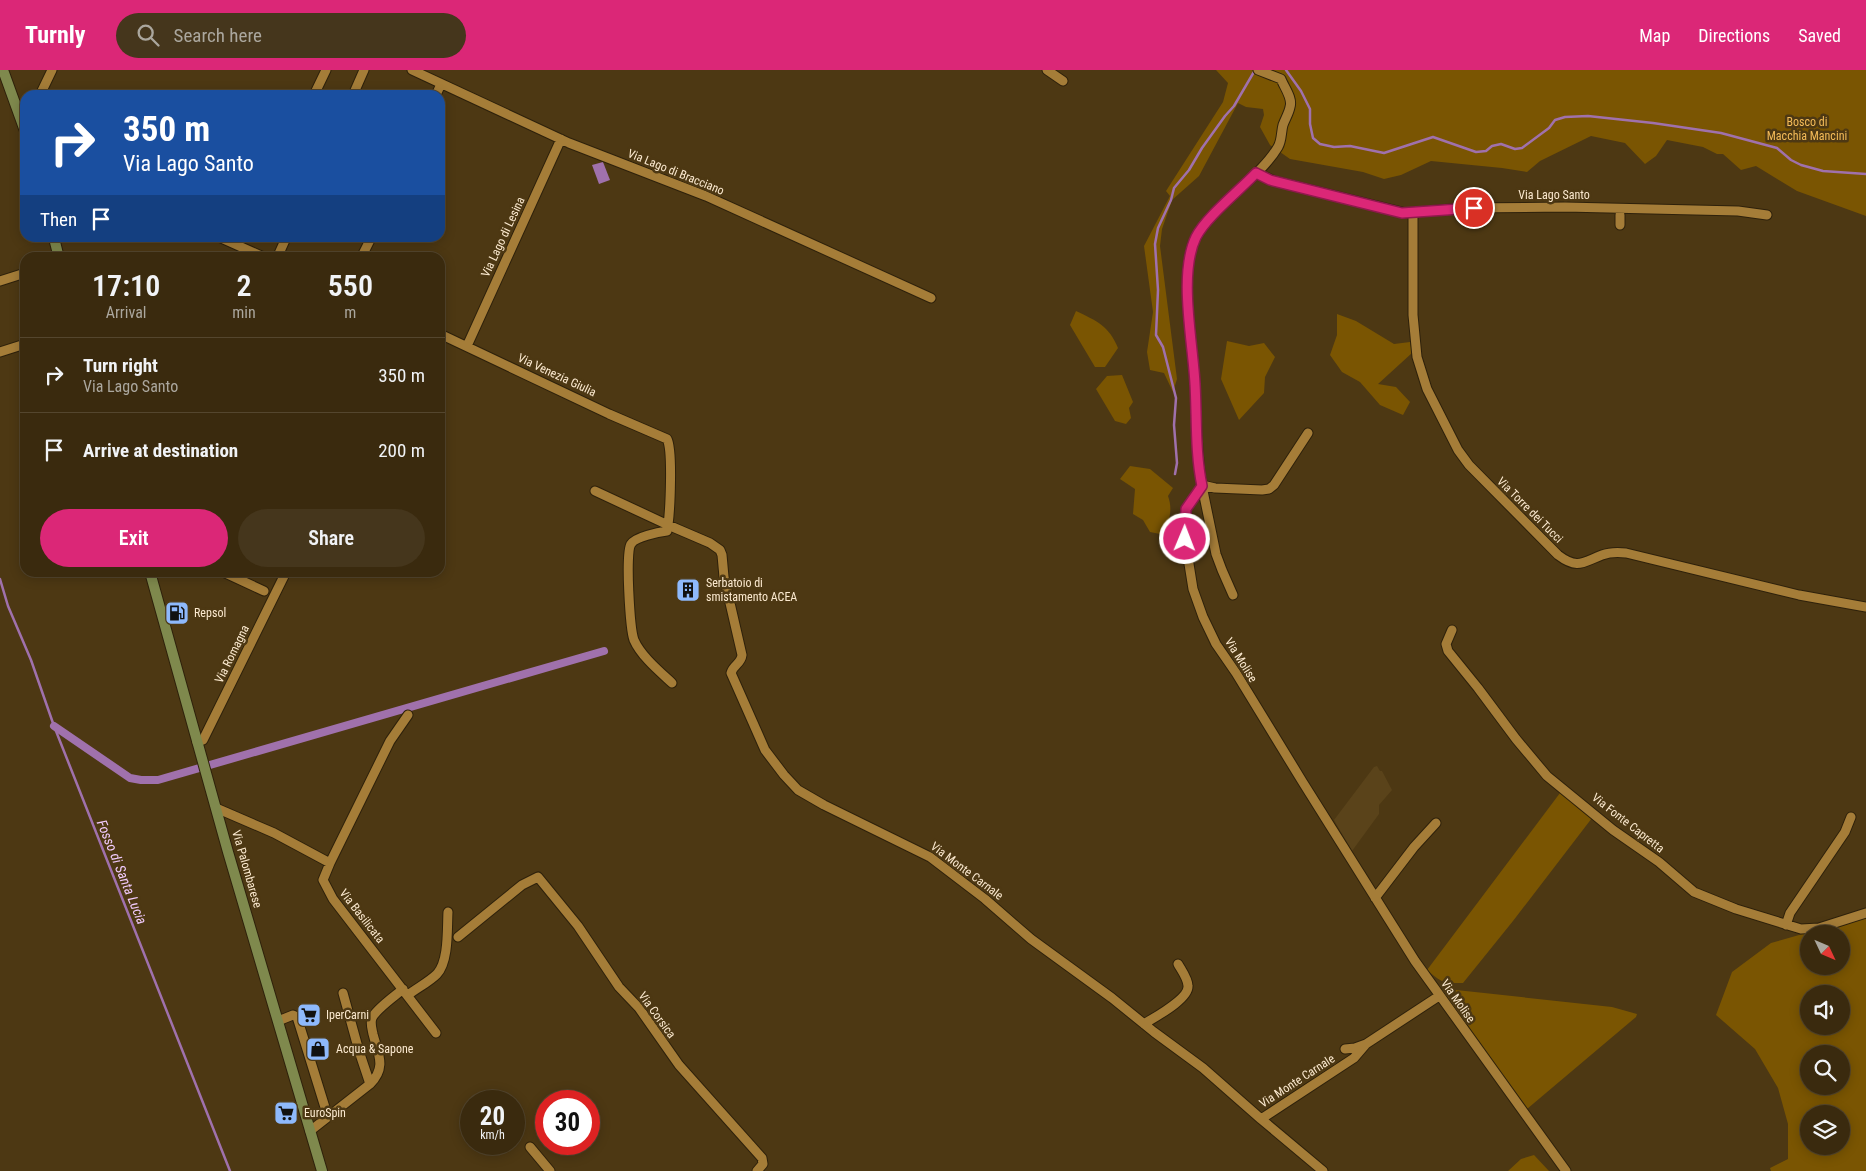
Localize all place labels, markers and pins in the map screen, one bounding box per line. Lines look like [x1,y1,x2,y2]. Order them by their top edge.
pin [1453,187,1495,229]
place label: Serbatoio di smistamento ACEA [706,576,797,604]
building icon: Serbatoio di smistamento ACEA [675,577,701,603]
fuel station icon: Repsol [164,600,190,626]
place label: Repsol [194,606,226,620]
supermarket icon: IperCarni [296,1002,322,1028]
place label: IperCarni [326,1008,369,1022]
shop icon: Acqua & Sapone [305,1036,331,1062]
place label: Acqua & Sapone [336,1042,414,1056]
supermarket icon: EuroSpin [273,1100,299,1126]
place label: EuroSpin [304,1106,346,1120]

